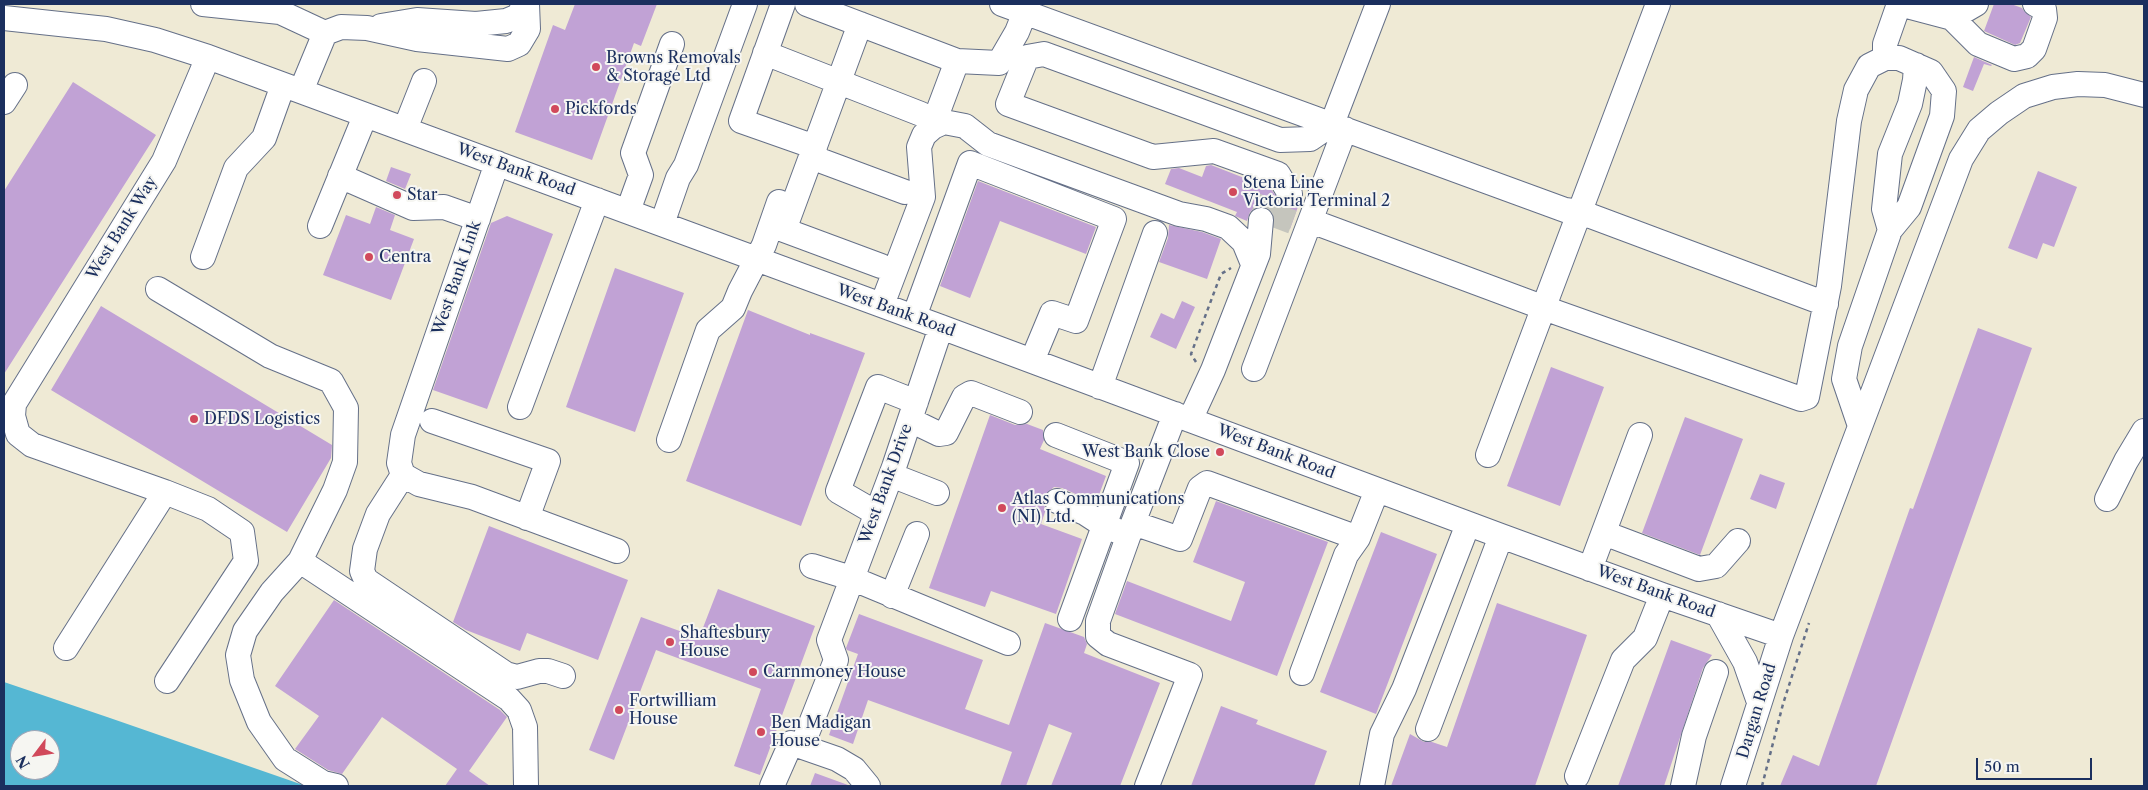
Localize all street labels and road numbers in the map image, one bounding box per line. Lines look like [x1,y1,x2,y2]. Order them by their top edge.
street label: West Bank Road [454,140,578,200]
street label: West Bank Way [83,173,161,283]
street label: West Bank Link [428,218,486,338]
street label: West Bank Road [834,281,958,341]
street label: West Bank Drive [855,421,917,547]
street label: West Bank Road [1214,421,1338,483]
street label: West Bank Road [1594,562,1718,622]
street label: Dargan Road [1733,661,1781,761]

